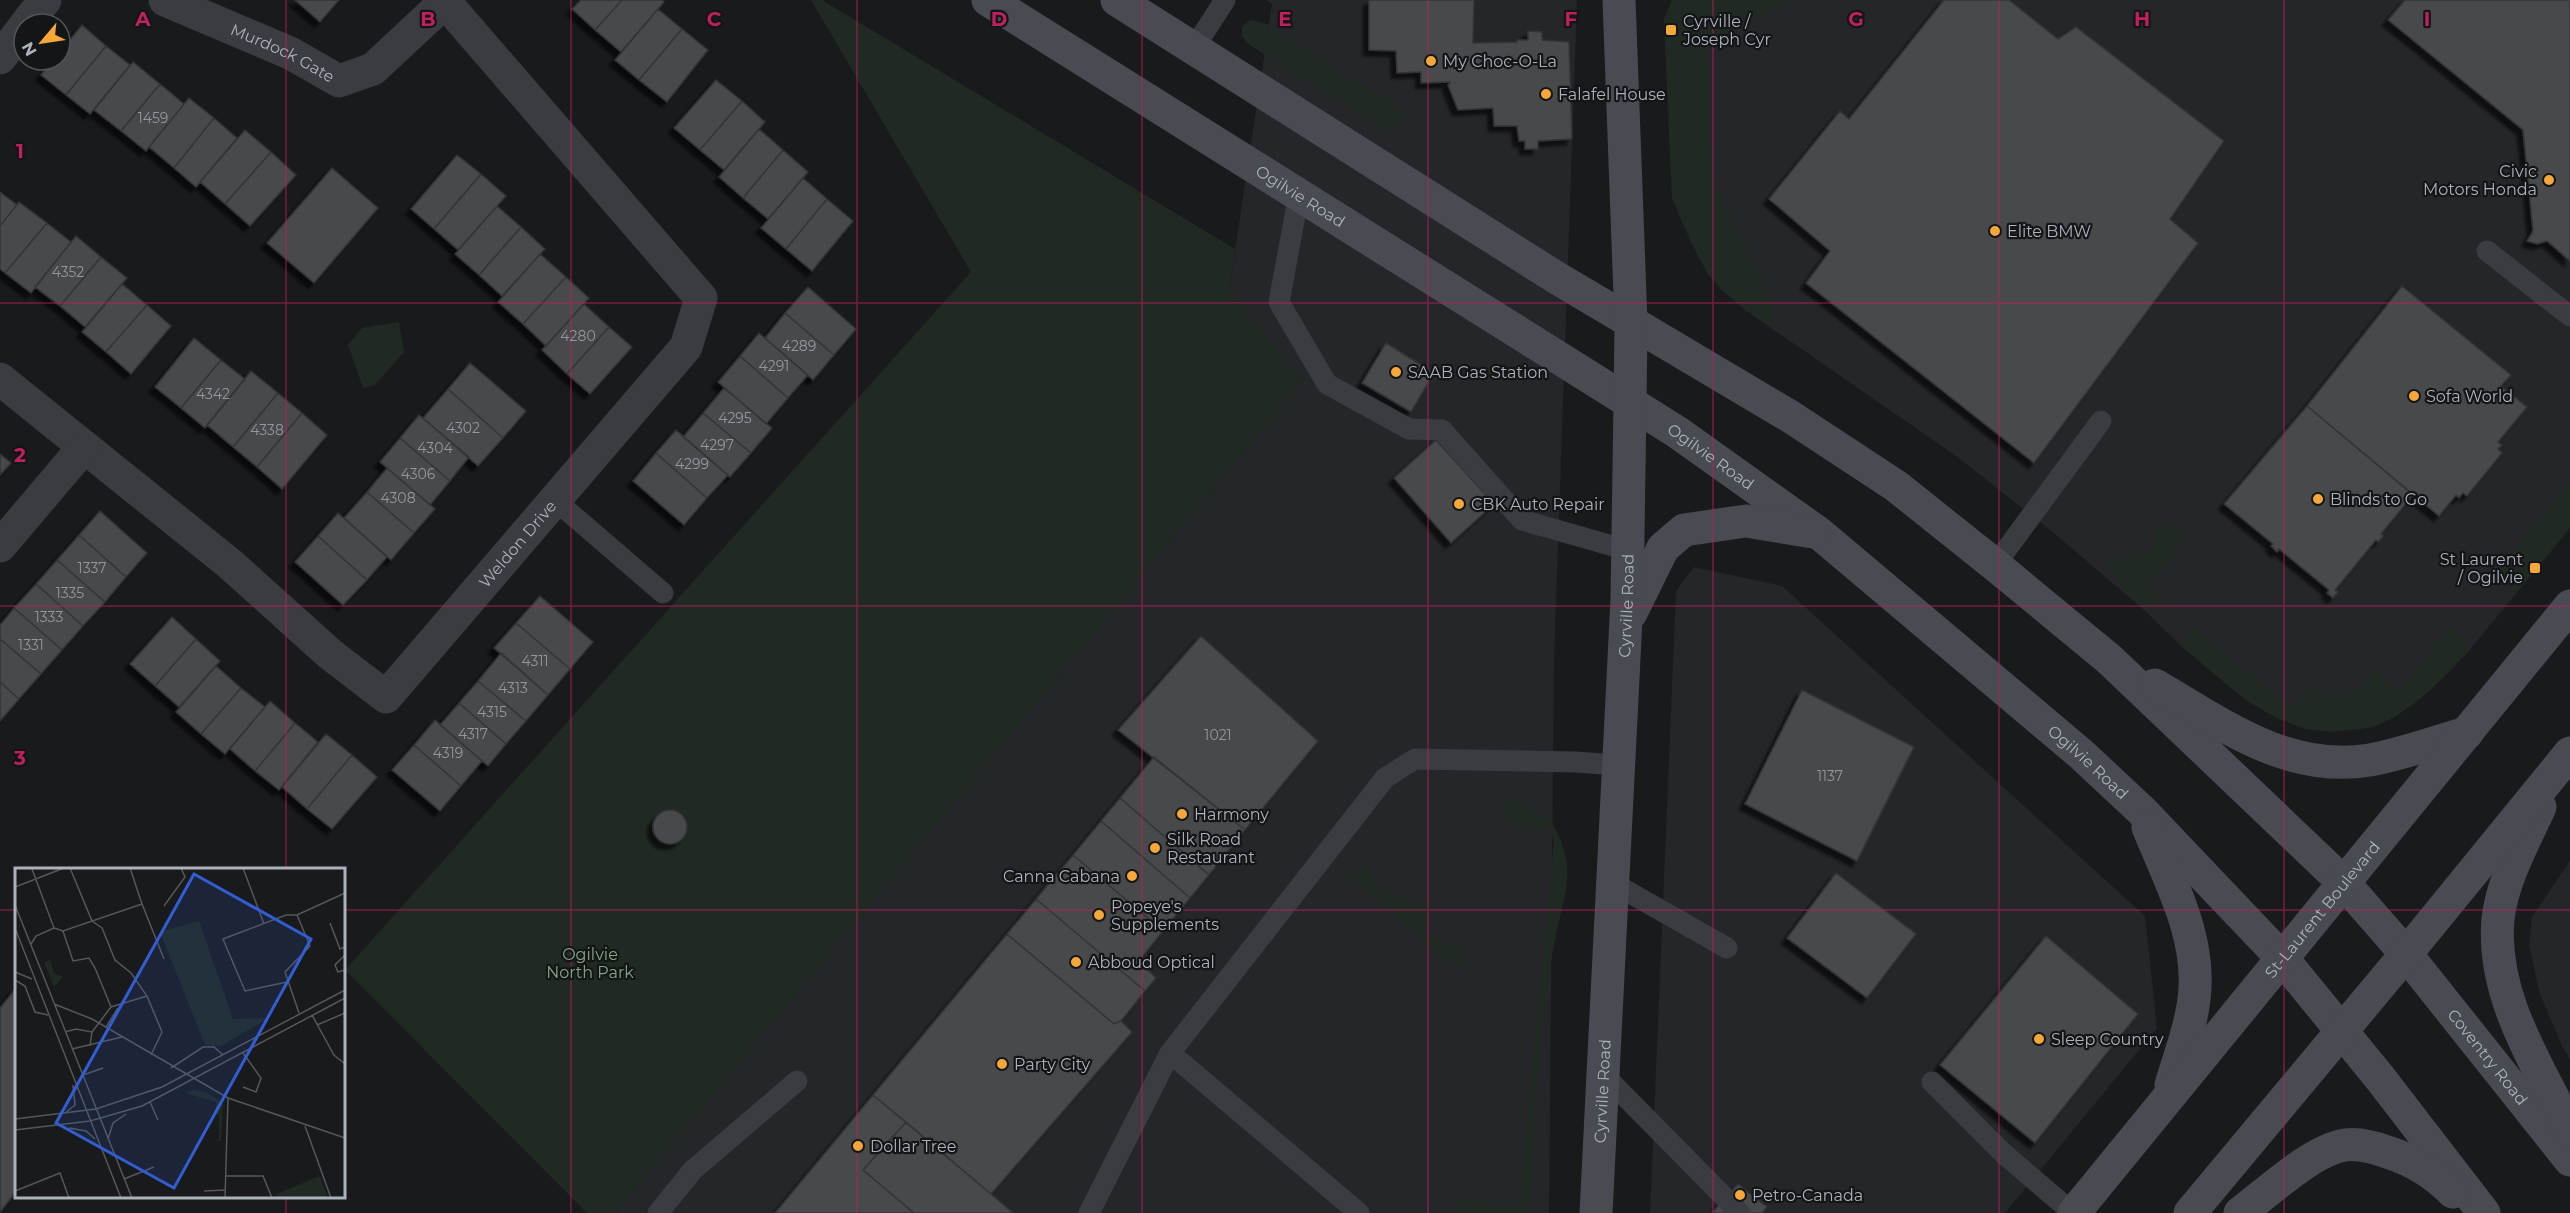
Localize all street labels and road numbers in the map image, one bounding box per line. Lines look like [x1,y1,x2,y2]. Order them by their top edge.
street label: Murdock Gate [228,20,338,86]
street label: Ogilvie Road [1252,161,1349,232]
street label: Ogilvie Road [1664,420,1758,494]
street label: Weldon Drive [475,497,560,592]
street label: Cyrville Road [1615,554,1638,658]
street label: Ogilvie Road [2044,721,2132,803]
street label: St-Laurent Boulevard [2261,838,2384,982]
street label: Coventry Road [2443,1005,2531,1109]
street label: Cyrville Road [1591,1039,1615,1144]

